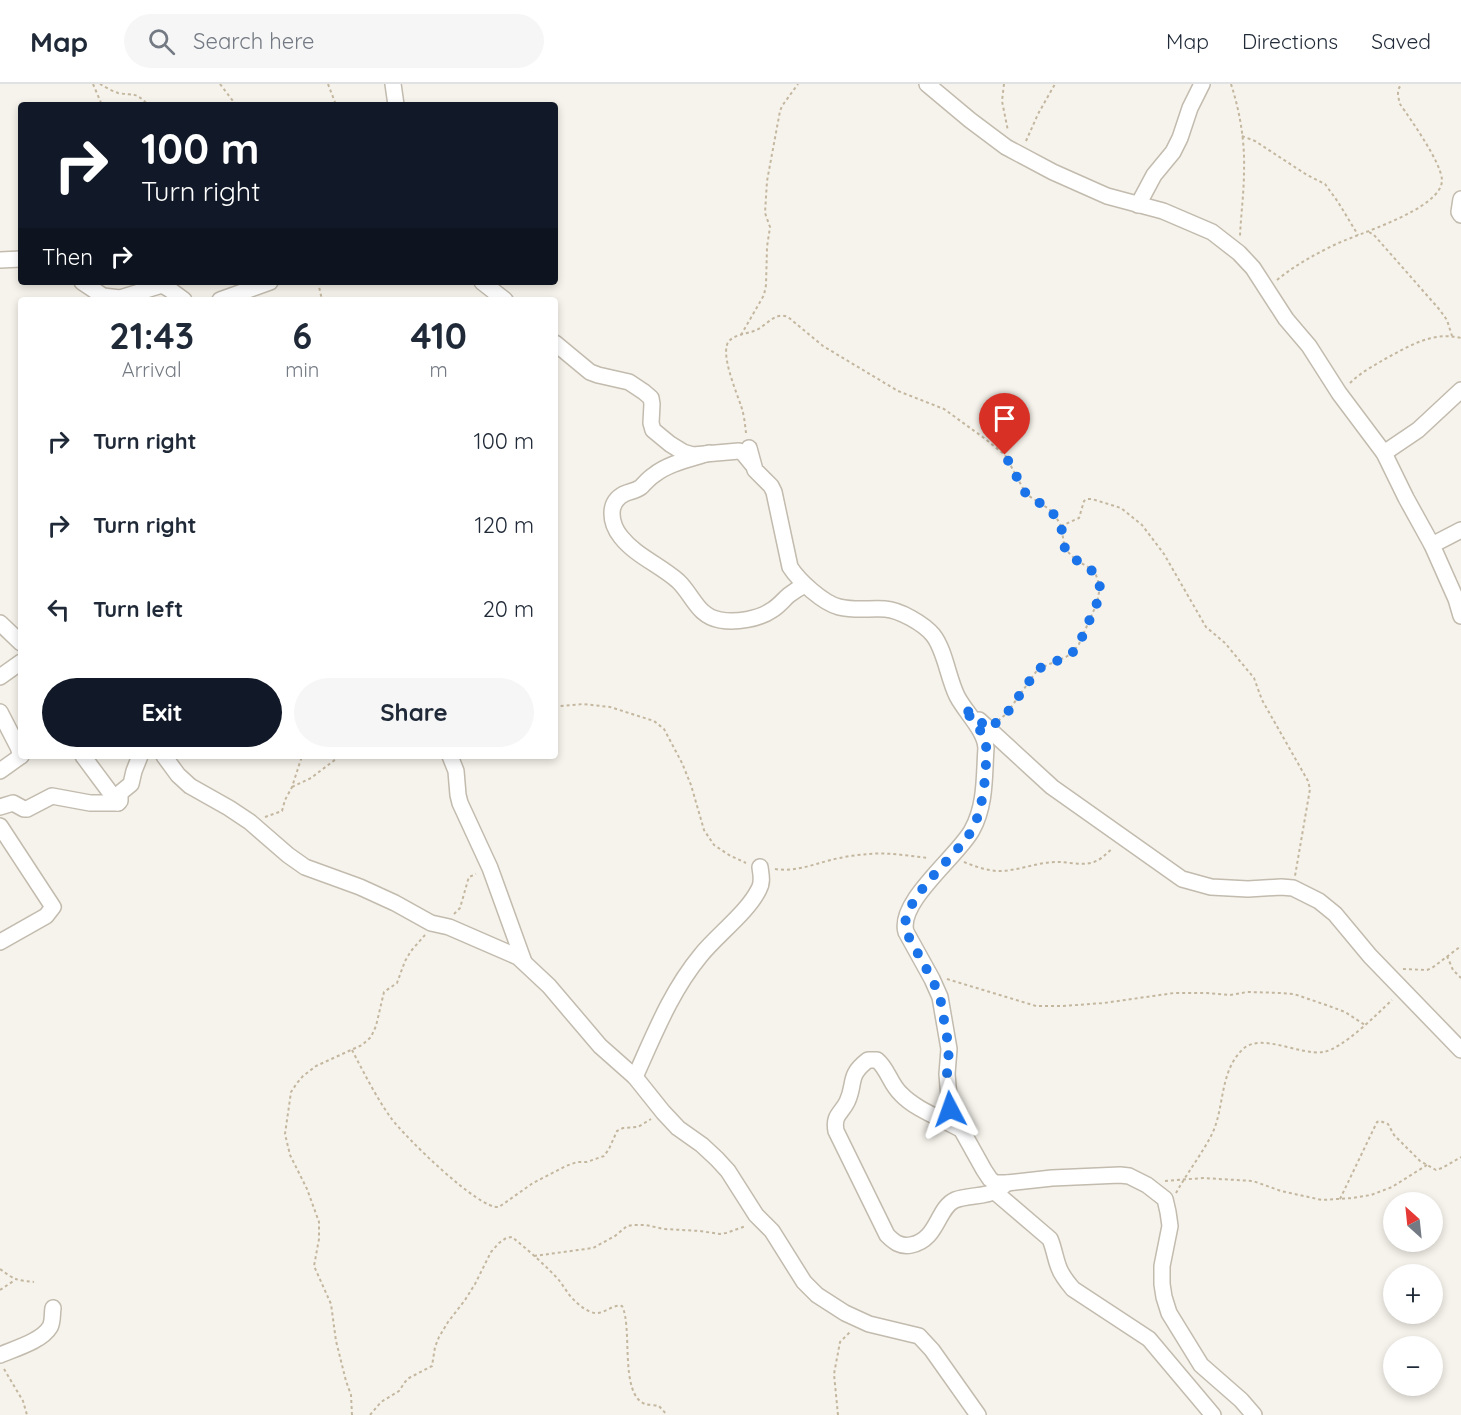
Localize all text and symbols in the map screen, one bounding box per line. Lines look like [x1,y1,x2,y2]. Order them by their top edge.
search box [124,14,544,68]
text: Map [30,24,88,59]
icon: search [145,25,178,58]
text: Search here [193,27,315,55]
text: Map [1166,28,1209,54]
text: Directions [1242,28,1338,54]
text: Saved [1371,28,1431,54]
text: 100 m [141,122,259,175]
icon: right [42,126,120,204]
text: Turn right [141,174,260,208]
icon: right [105,240,138,273]
text: Then [42,243,93,271]
text: 21:43 [109,313,194,358]
text: 6 [292,313,312,358]
text: 410 [411,313,467,358]
text: Arrival [122,357,182,382]
text: min [285,357,319,382]
text: m [430,357,448,382]
pin [979,393,1030,455]
icon: arrive [988,402,1021,435]
icon: right [42,425,75,458]
text: Turn right [93,427,197,455]
text: 100 m [474,427,534,455]
icon: right [42,509,75,542]
text: Turn right [93,511,197,539]
text: 120 m [475,511,534,539]
icon: left [42,593,75,626]
text: Turn left [93,595,183,623]
text: 20 m [483,595,534,623]
button: Exit [42,678,282,747]
button: Share [294,678,534,747]
position arrow [918,1077,982,1141]
north arrow [1383,1192,1443,1252]
map controls [1383,1192,1443,1396]
button: + [1383,1264,1443,1324]
button: − [1383,1336,1443,1396]

